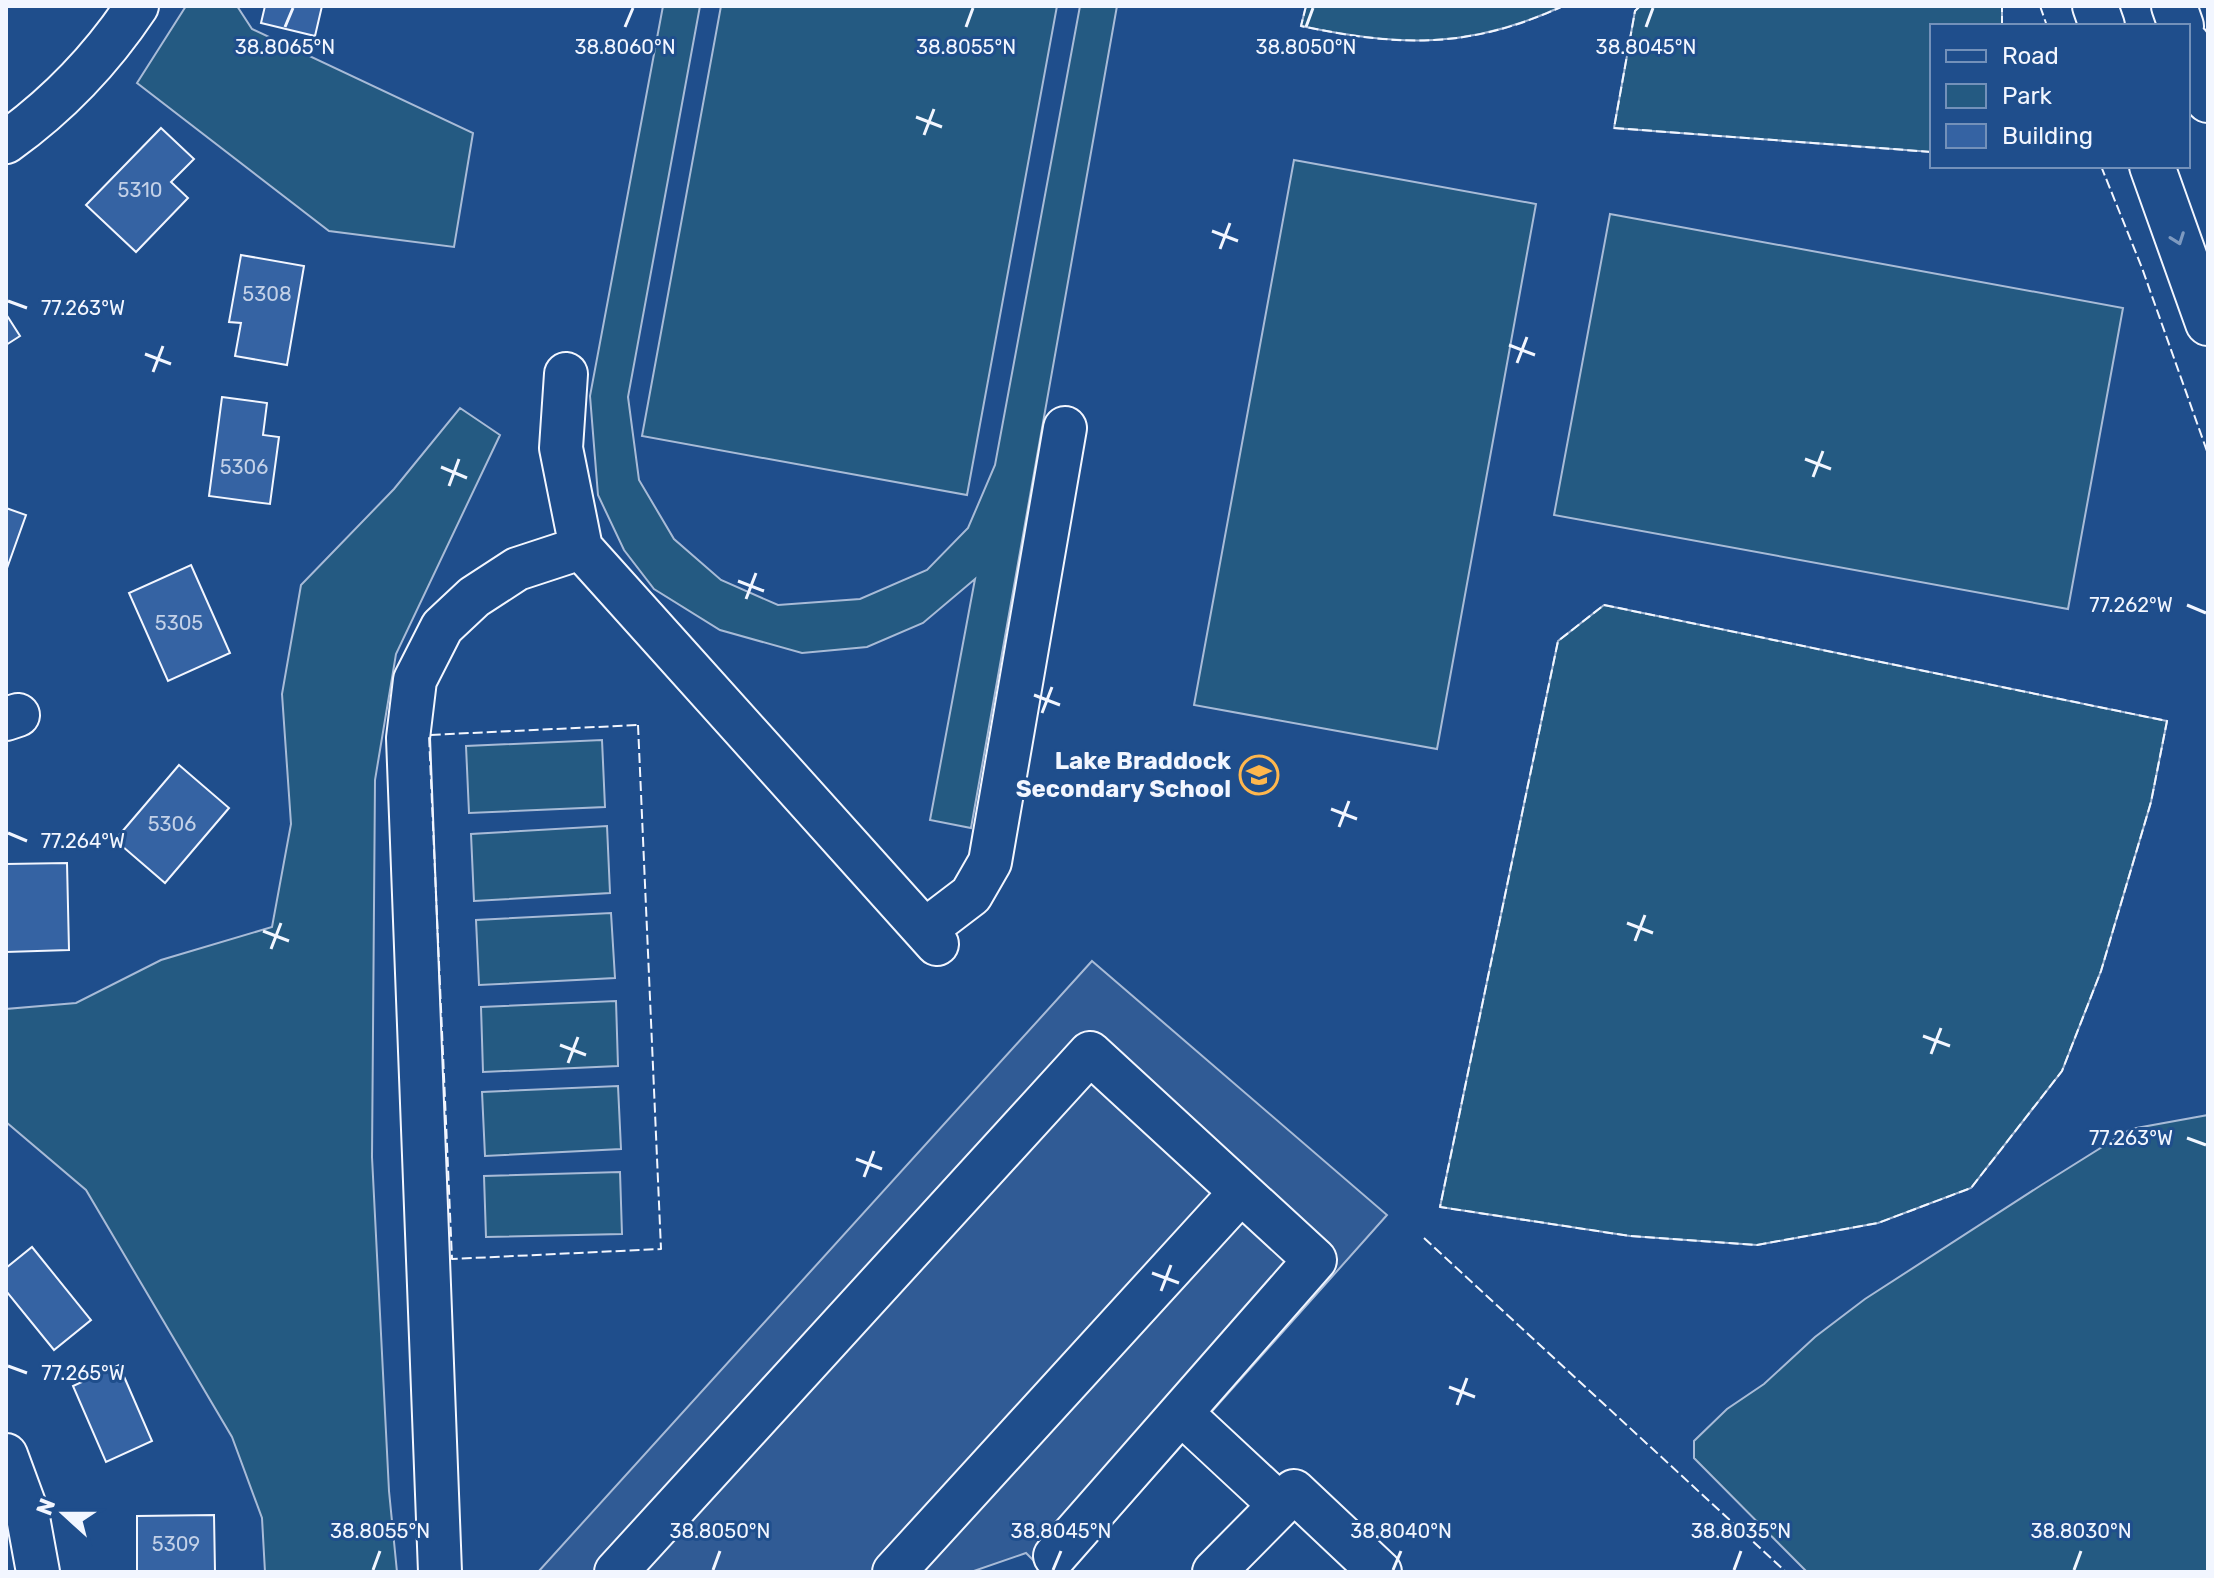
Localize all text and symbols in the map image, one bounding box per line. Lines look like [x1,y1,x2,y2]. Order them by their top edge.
legend [1930,24,2190,168]
text: 38.8065°N [235,35,335,59]
text: 38.8060°N [574,35,676,59]
text: 38.8055°N [916,35,1016,59]
text: 38.8050°N [1255,35,1357,59]
text: 38.8045°N [1596,35,1696,59]
text: Road [2002,42,2059,70]
text: Park [2002,82,2053,110]
text: Building [2002,122,2093,150]
house number: 5310 [118,178,162,202]
one-way arrow [2168,232,2185,246]
house number: 5308 [242,282,292,306]
text: 77.263°W [41,296,125,320]
house number: 5306 [220,455,268,479]
text: 77.262°W [2089,593,2173,617]
house number: 5305 [155,611,203,635]
place label: Lake Braddock Secondary School [1016,747,1231,803]
school or university icon: Lake Braddock Secondary School [1238,754,1280,796]
house number: 5306 [148,812,196,836]
text: 77.264°W [41,829,125,853]
text: 77.263°W [2089,1126,2173,1150]
text: 77.265°W [41,1361,125,1385]
north arrow [24,1474,104,1554]
text: N [30,1495,61,1519]
text: 38.8055°N [330,1519,430,1543]
text: 38.8050°N [669,1519,771,1543]
text: 38.8045°N [1011,1519,1111,1543]
text: 38.8040°N [1350,1519,1452,1543]
text: 38.8035°N [1691,1519,1791,1543]
text: 38.8030°N [2030,1519,2132,1543]
house number: 5309 [152,1532,200,1556]

